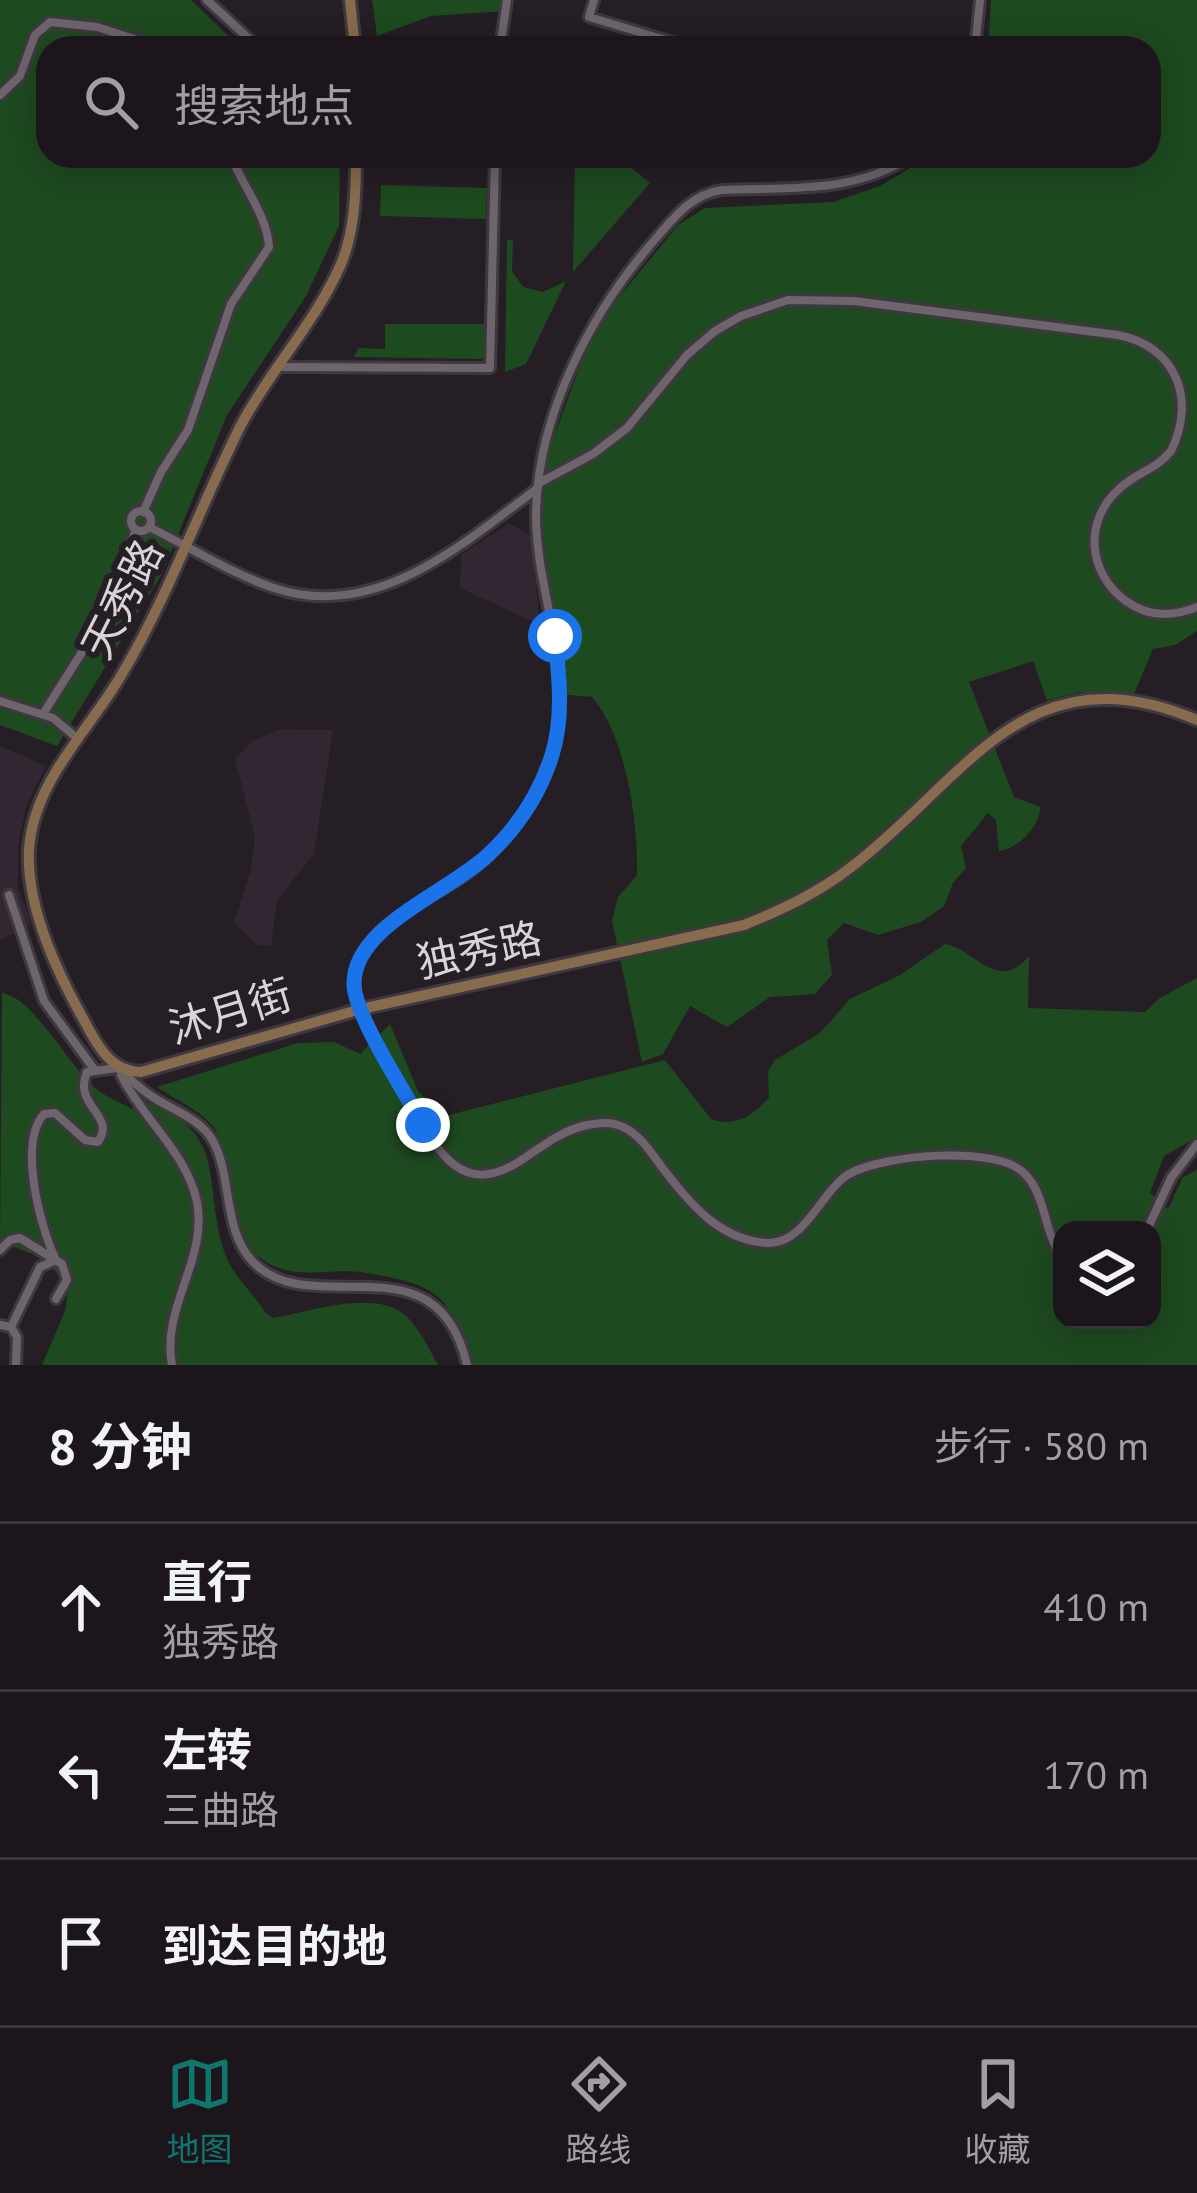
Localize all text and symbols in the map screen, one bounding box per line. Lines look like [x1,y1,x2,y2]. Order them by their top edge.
search box [36,36,1161,168]
icon: search [78,69,144,135]
text: 搜索地点 [174,76,354,134]
street label: 天秀路 [68,530,175,667]
route start [528,609,582,663]
street label: 独秀路 [412,910,546,990]
street label: 沐月街 [162,966,298,1055]
route end [396,1098,450,1152]
map controls [1053,1221,1161,1329]
button: layers [1053,1221,1161,1329]
text: 8 分钟 [48,1413,192,1479]
text: 步行 · 580 m [934,1420,1149,1471]
text: 直行 [162,1552,252,1610]
icon: ahead [48,1574,114,1640]
text: 410 m [1043,1581,1149,1632]
text: 独秀路 [162,1616,279,1667]
text: 左转 [162,1720,252,1778]
icon: left [48,1742,114,1808]
text: 170 m [1043,1749,1149,1800]
text: 三曲路 [162,1784,279,1835]
icon: arrive [48,1910,114,1976]
text: 到达目的地 [162,1916,387,1974]
tab: 地图 [167,2051,233,2171]
tab: 路线 [566,2051,632,2171]
tab: 收藏 [965,2051,1031,2171]

